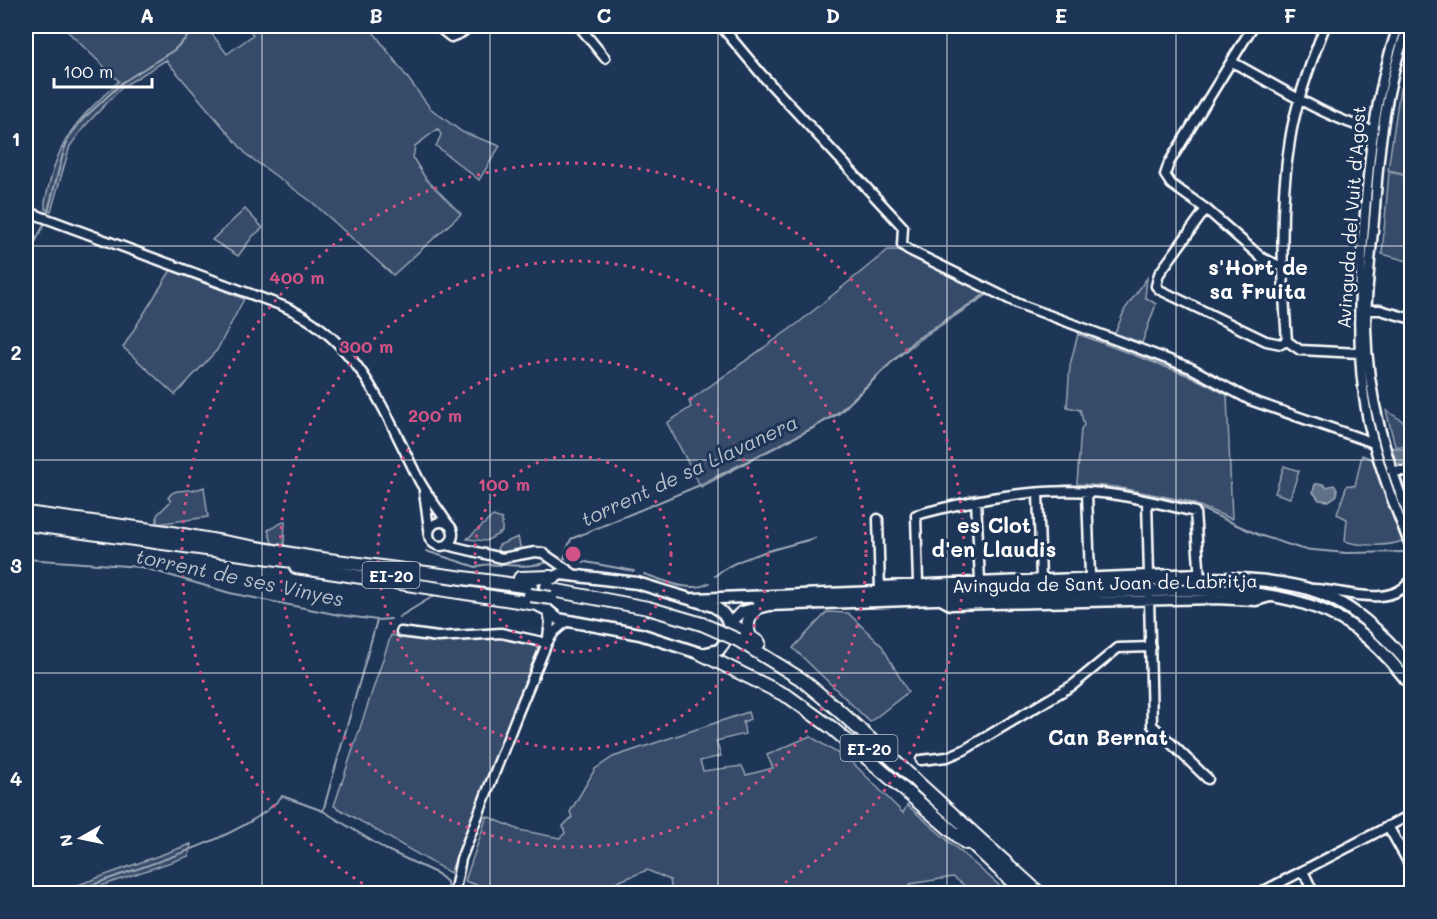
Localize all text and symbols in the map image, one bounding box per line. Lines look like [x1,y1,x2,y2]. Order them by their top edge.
text: A [140,2,154,28]
text: B [369,2,383,28]
text: C [597,2,612,28]
text: D [826,2,840,28]
text: E [1055,2,1067,28]
text: F [1284,2,1297,28]
scale bar [54,51,152,89]
text: 100 m [63,59,113,83]
street label: Avinguda del Vuit d'Agost [1331,105,1371,329]
text: 1 [12,125,20,151]
district label: s'Hort de sa Fruita [1208,253,1308,304]
text: 400 m [269,265,325,289]
text: 300 m [339,334,393,358]
text: 2 [10,339,22,365]
text: 200 m [408,403,462,427]
water label: torrent de sa Llavanera [576,408,802,532]
text: 100 m [478,472,530,496]
district label: es Clot d'en Llaudis [932,511,1056,562]
water label: torrent de ses Vinyes [134,542,346,612]
centre of rings [563,544,583,564]
text: 3 [10,552,22,578]
road number: EI-20 [362,562,420,588]
street label: Avinguda de Sant Joan de Labritja [952,568,1258,598]
district label: Can Bernat [1048,723,1168,750]
road number: EI-20 [840,735,898,761]
text: 4 [10,765,23,791]
north arrow [51,808,111,868]
text: N [54,833,77,848]

